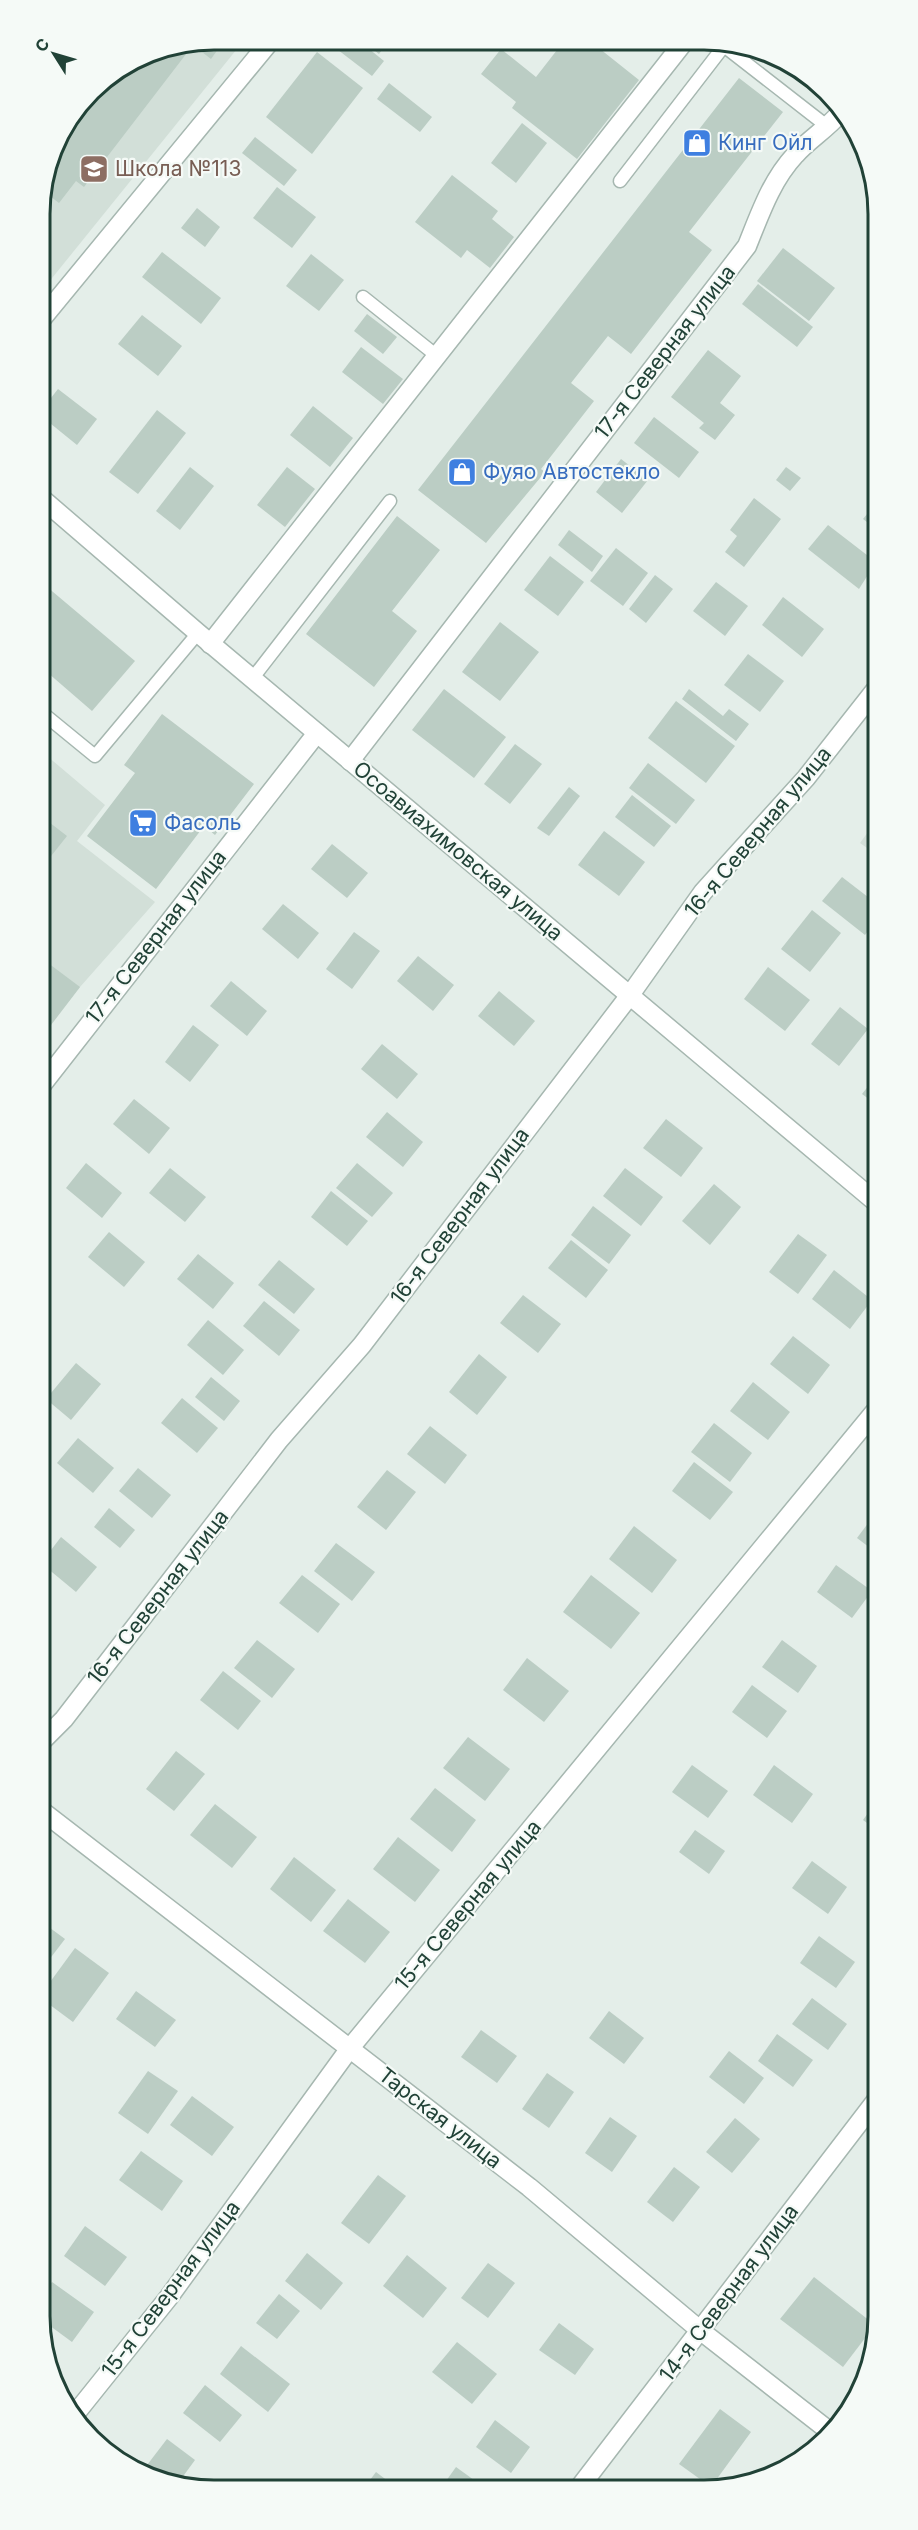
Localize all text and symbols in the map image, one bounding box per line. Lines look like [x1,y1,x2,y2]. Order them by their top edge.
north arrow [24,24,84,84]
text: С [30,34,54,56]
shop icon: Кинг Ойл [681,127,713,159]
place label: Кинг Ойл [718,130,813,155]
school or university icon: Школа №113 [78,153,110,185]
place label: Школа №113 [115,156,241,181]
street label: 17-я Северная улица [589,260,740,444]
shop icon: Фуяо Автостекло [446,456,478,488]
place label: Фуяо Автостекло [483,459,660,484]
street label: 16-я Северная улица [679,741,836,922]
street label: Осоавиахимовская улица [349,756,568,946]
supermarket icon: Фасоль [127,807,159,839]
place label: Фасоль [164,810,242,835]
street label: 17-я Северная улица [80,845,231,1029]
street label: 16-я Северная улица [385,1122,534,1309]
street label: 16-я Северная улица [82,1504,234,1689]
street label: 15-я Северная улица [389,1814,546,1995]
street label: Тарская улица [374,2062,507,2173]
street label: 15-я Северная улица [96,2196,245,2382]
street label: 14-я Северная улица [654,2199,803,2386]

